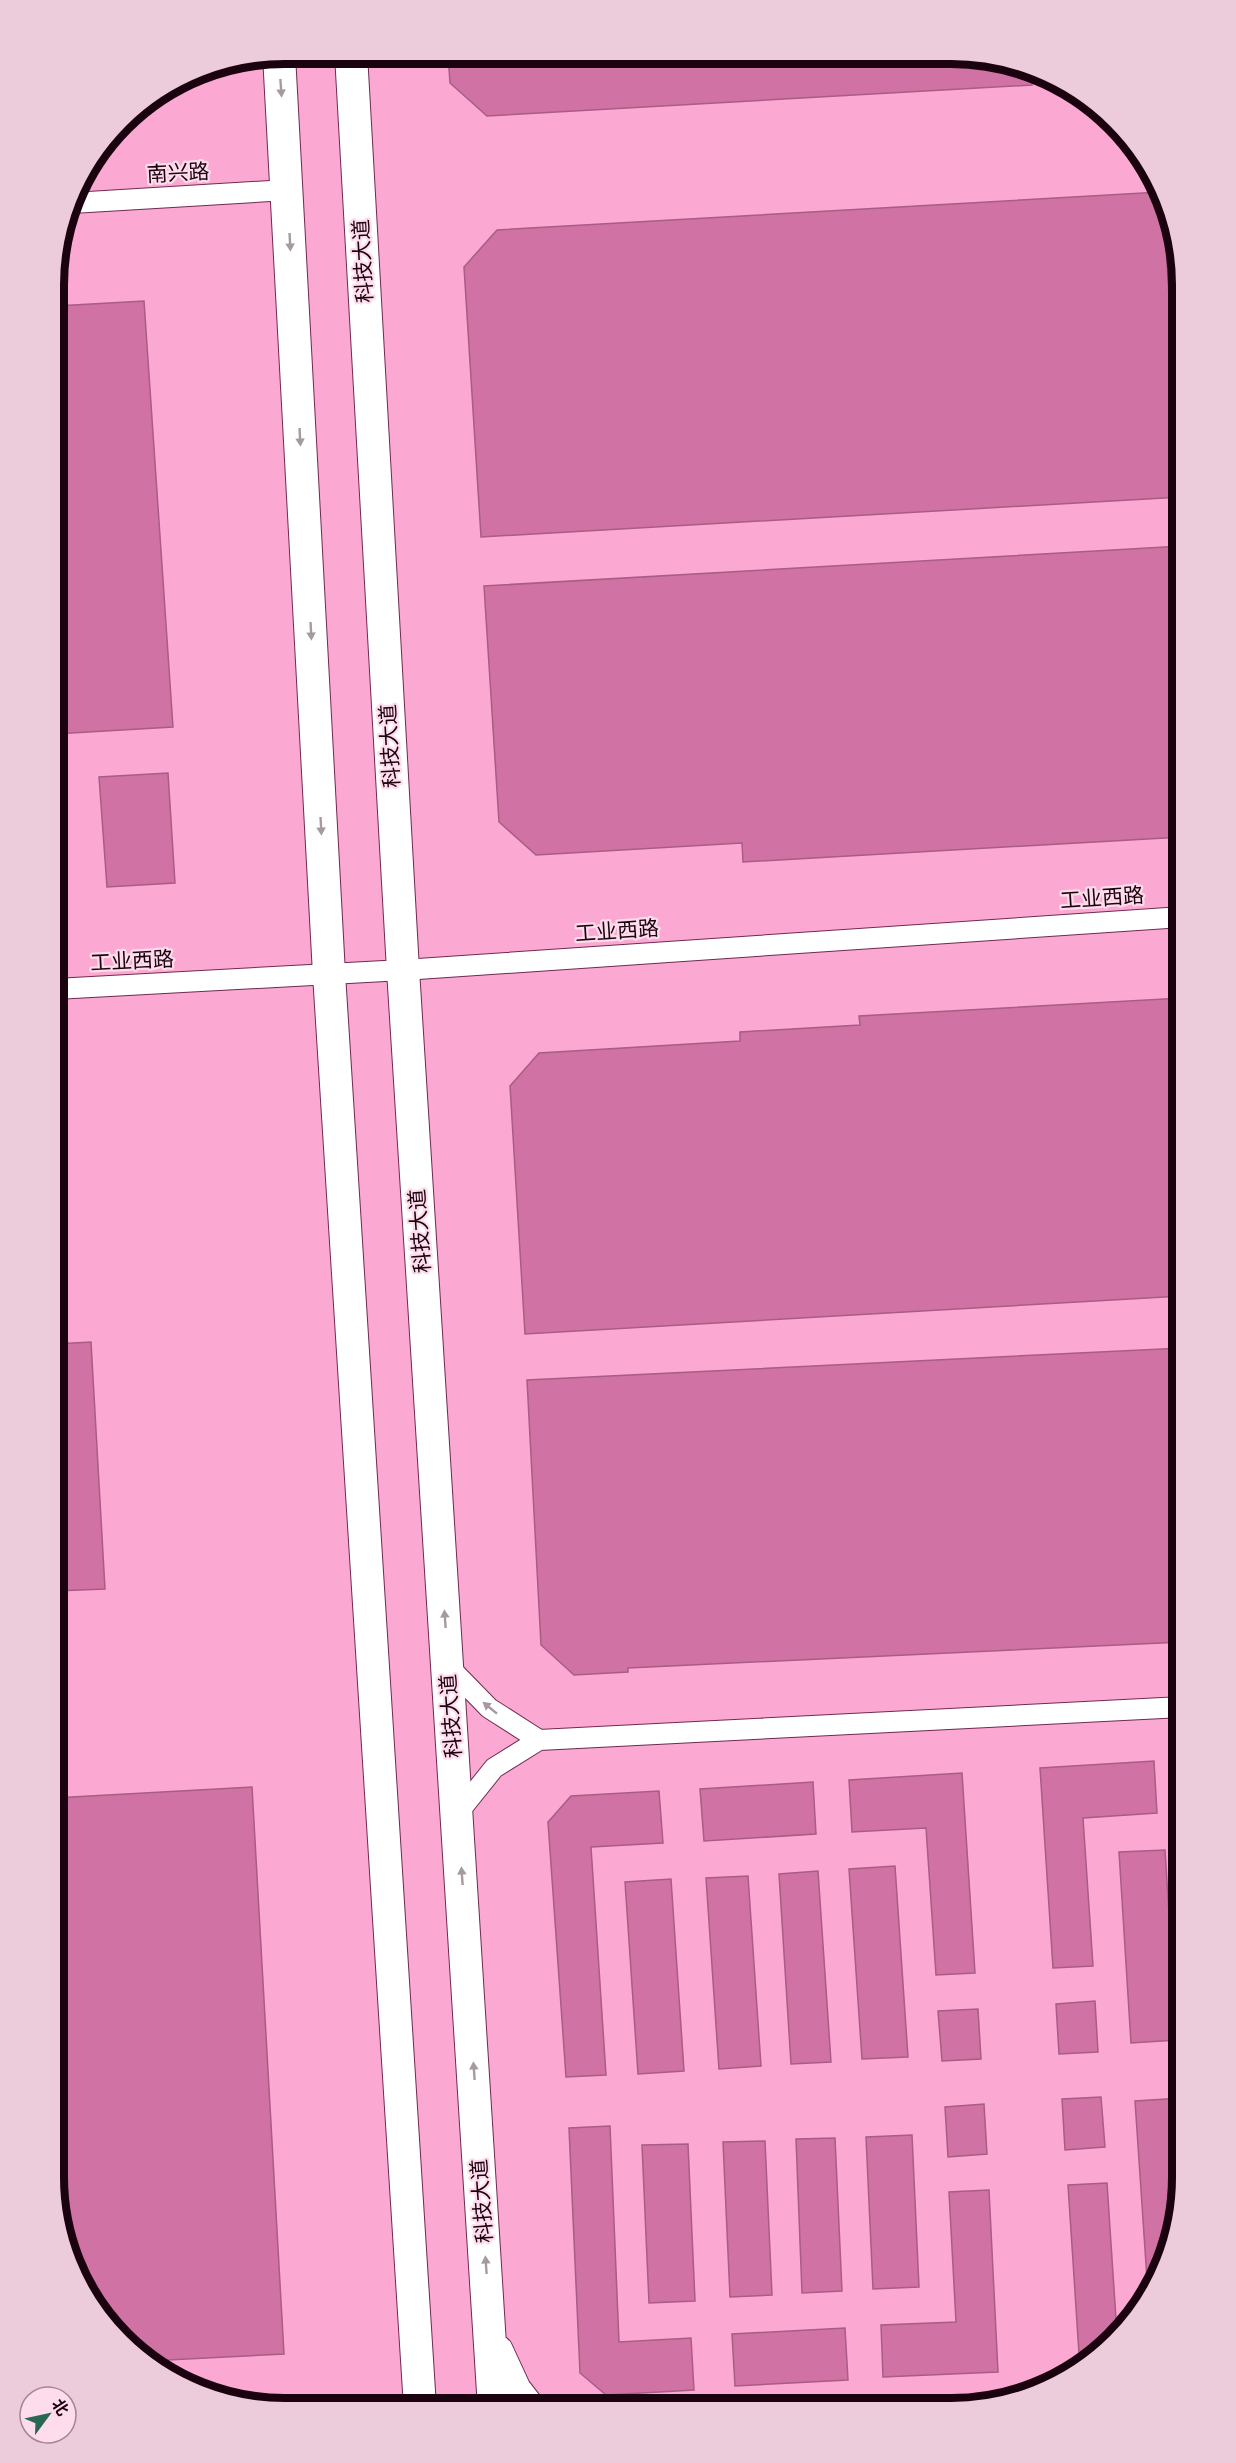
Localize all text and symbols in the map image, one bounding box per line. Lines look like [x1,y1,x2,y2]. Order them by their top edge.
one-way arrow [276,79,286,98]
street label: 南兴路 [146,159,210,186]
street label: 科技大道 [349,218,376,304]
one-way arrow [285,232,294,251]
one-way arrow [296,427,305,446]
one-way arrow [306,622,315,641]
street label: 科技大道 [376,703,403,789]
one-way arrow [317,817,326,836]
street label: 工业西路 [1059,883,1145,912]
street label: 工业西路 [574,916,660,945]
street label: 工业西路 [89,947,175,974]
street label: 科技大道 [405,1188,434,1274]
one-way arrow [440,1609,450,1628]
street label: 科技大道 [436,1673,465,1759]
one-way arrow [482,1701,498,1714]
one-way arrow [457,1867,466,1886]
one-way arrow [469,2061,478,2080]
street label: 科技大道 [467,2158,496,2244]
one-way arrow [481,2256,490,2275]
north arrow [18,2385,78,2445]
text: 北 [49,2396,72,2418]

